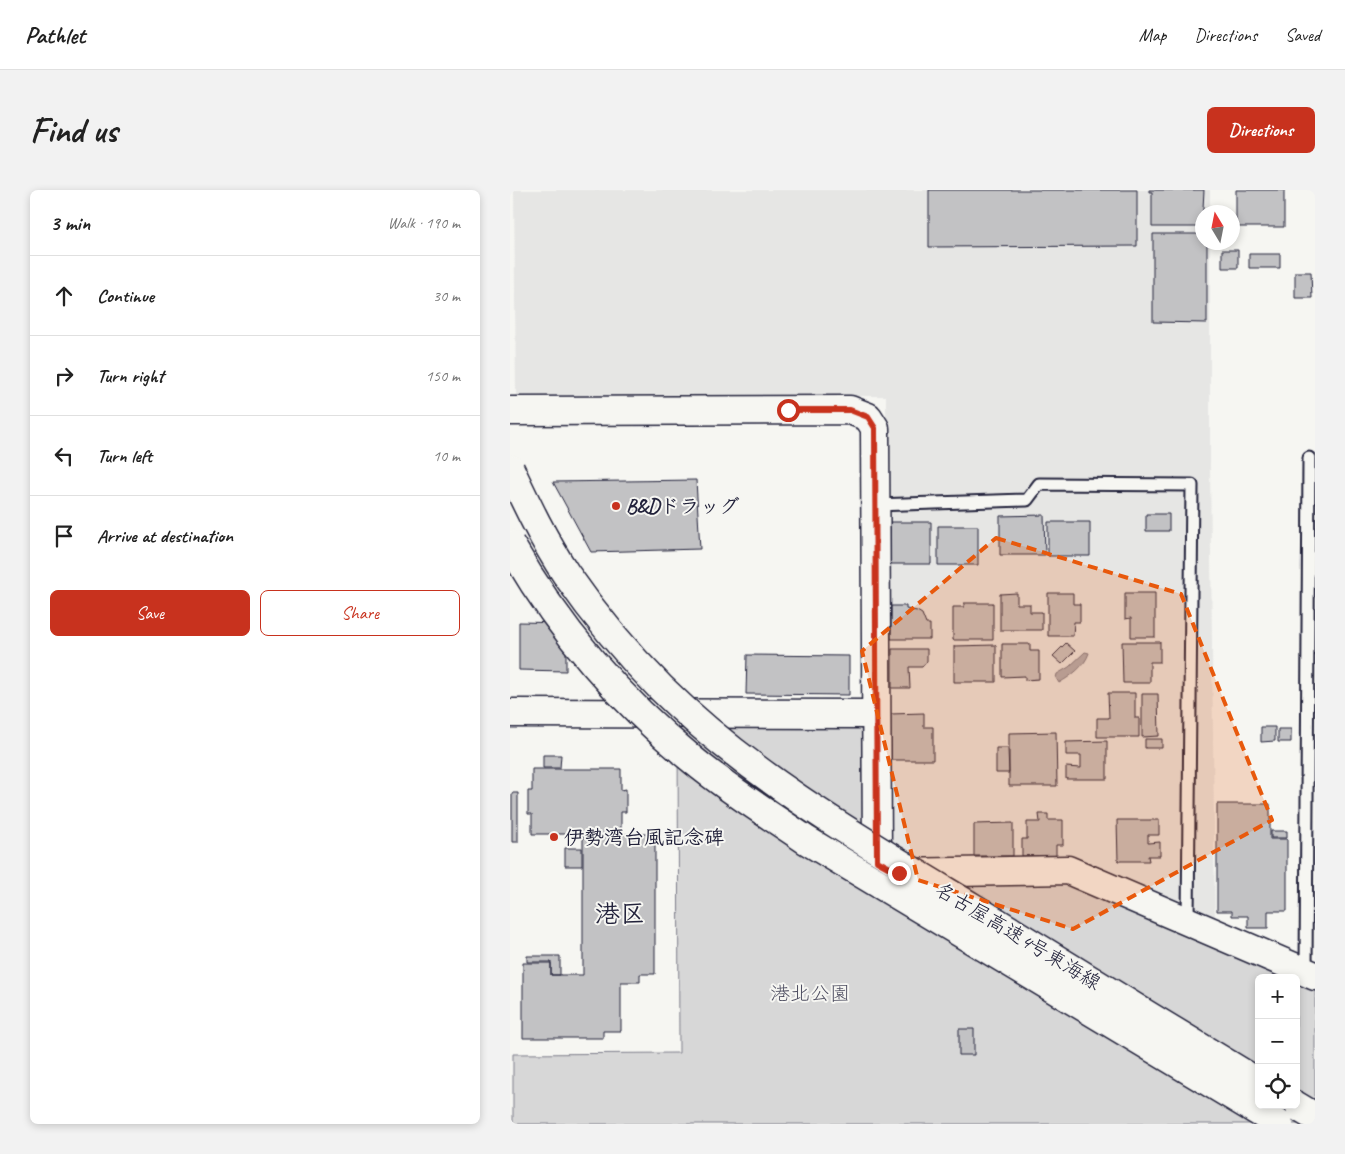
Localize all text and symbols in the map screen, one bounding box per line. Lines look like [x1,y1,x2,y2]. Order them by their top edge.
text: Pathlet [25,20,85,50]
text: Map [1139,24,1166,46]
text: Directions [1194,24,1257,46]
text: Saved [1285,24,1320,46]
button: Directions [1207,107,1315,153]
text: Find us [30,108,117,153]
north arrow [1195,205,1240,250]
text: 3 min [50,210,90,236]
text: Walk · 190 m [388,213,460,233]
icon: ahead [50,282,78,310]
text: Continue [97,284,154,308]
text: 30 m [433,286,460,306]
icon: right [50,362,78,390]
text: Turn right [97,364,164,388]
text: 150 m [426,366,460,386]
route start [777,399,800,422]
icon: left [50,442,78,470]
text: Turn left [97,444,152,468]
text: 10 m [433,446,460,466]
place label: B&Dドラッグ [626,494,739,519]
marker: B&Dドラッグ [610,500,622,512]
icon: arrive [50,522,78,550]
text: Arrive at destination [97,524,233,548]
button: Save [50,590,250,636]
button: Share [260,590,460,636]
place label: 伊勢湾台風記念碑 [564,825,724,850]
marker: 伊勢湾台風記念碑 [548,831,560,843]
route end [888,862,911,885]
street label: 名古屋高速4号東海線 [931,877,1105,995]
district label: 港区 [595,898,645,930]
map controls [1255,974,1300,1109]
button: + [1255,974,1300,1019]
park label: 港北公園 [770,981,850,1006]
button: − [1255,1019,1300,1064]
button: locate [1255,1064,1300,1109]

